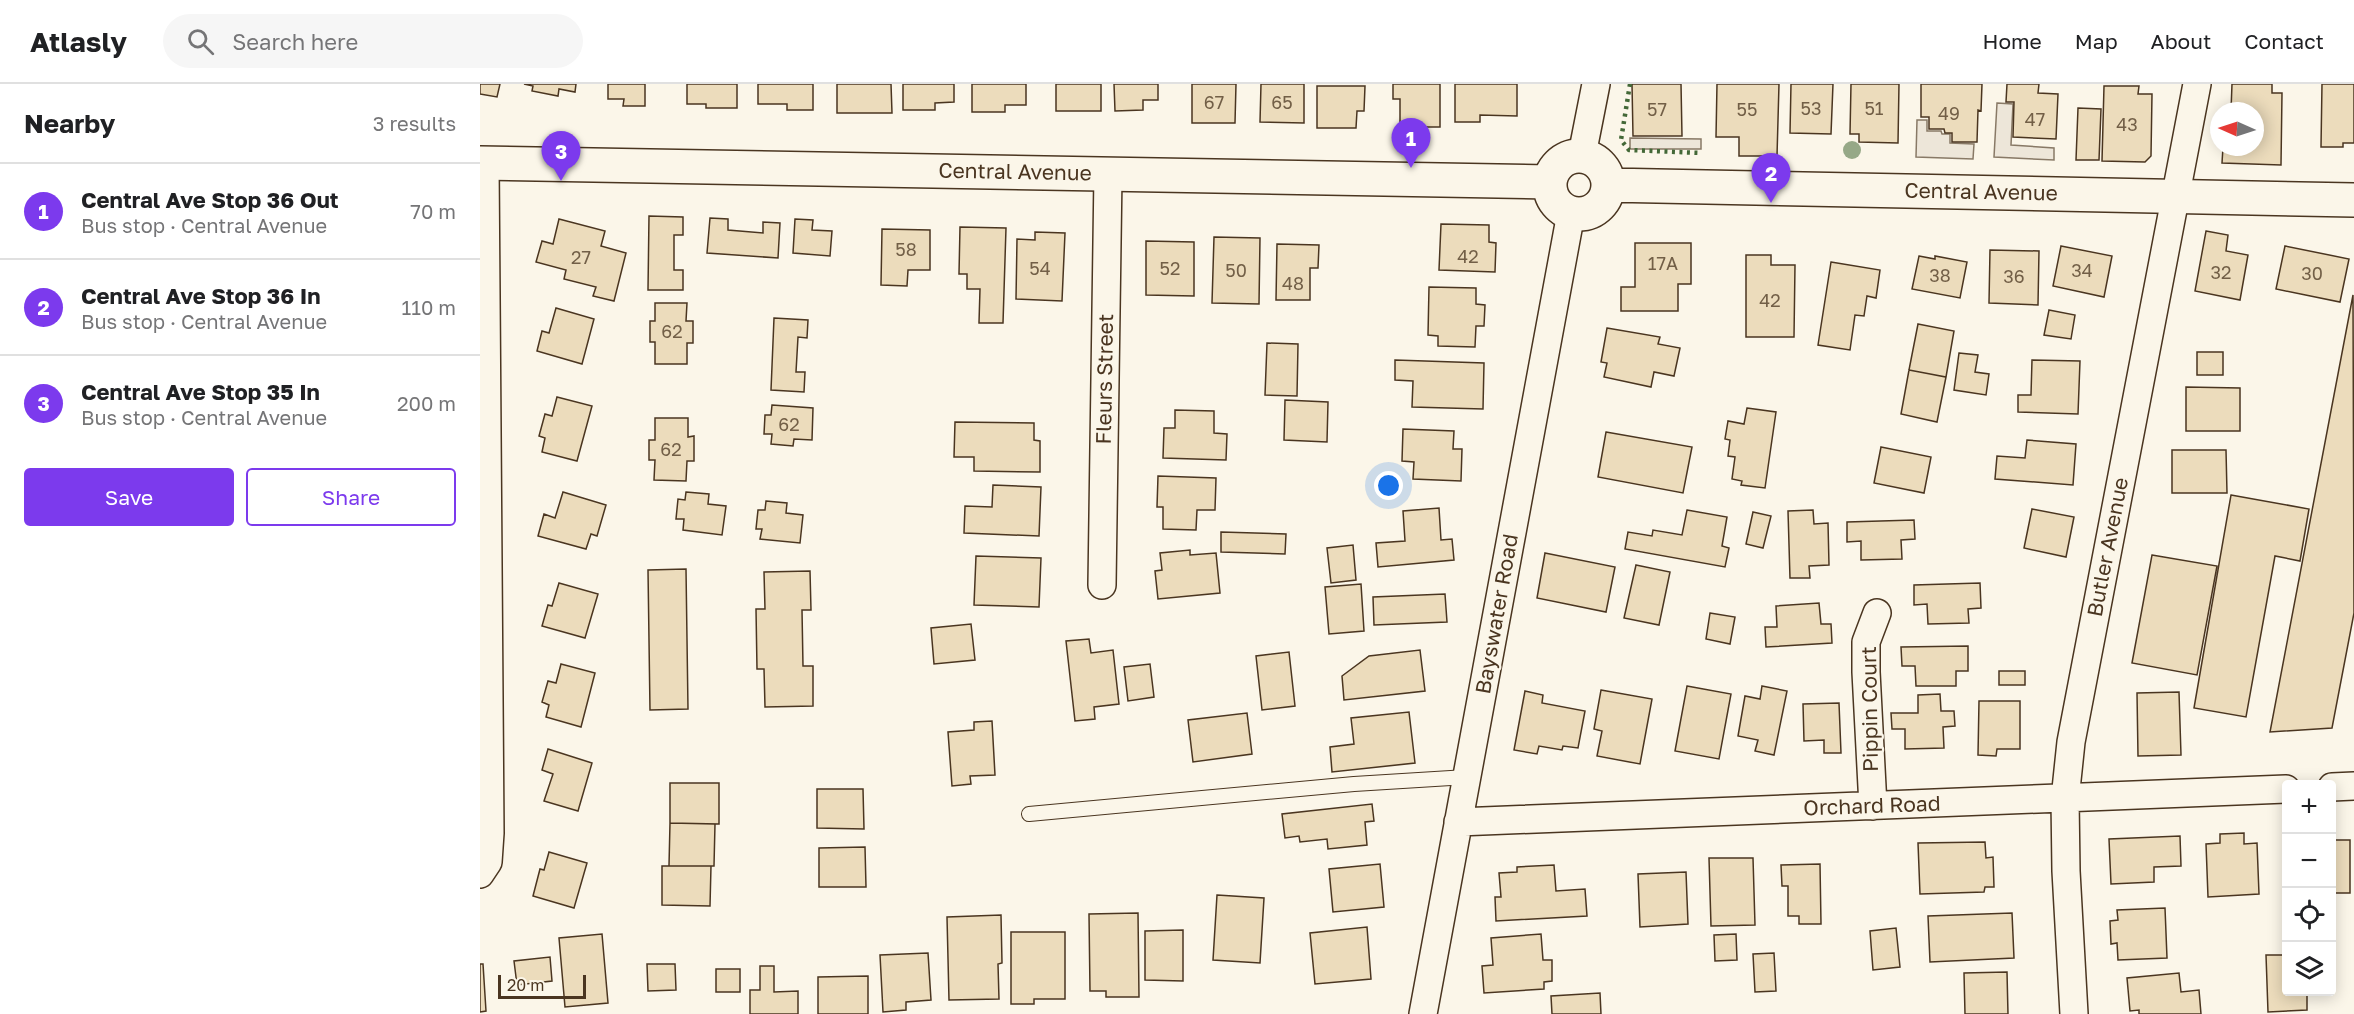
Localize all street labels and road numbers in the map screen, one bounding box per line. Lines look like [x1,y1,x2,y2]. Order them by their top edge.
street label: Central Avenue [938,157,1092,185]
street label: Central Avenue [1904,177,2058,205]
street label: Fleurs Street [1090,313,1118,445]
street label: Butler Avenue [2081,475,2133,619]
street label: Bayswater Road [1469,532,1523,696]
street label: Pippin Court [1855,646,1883,772]
street label: Orchard Road [1803,790,1941,820]

